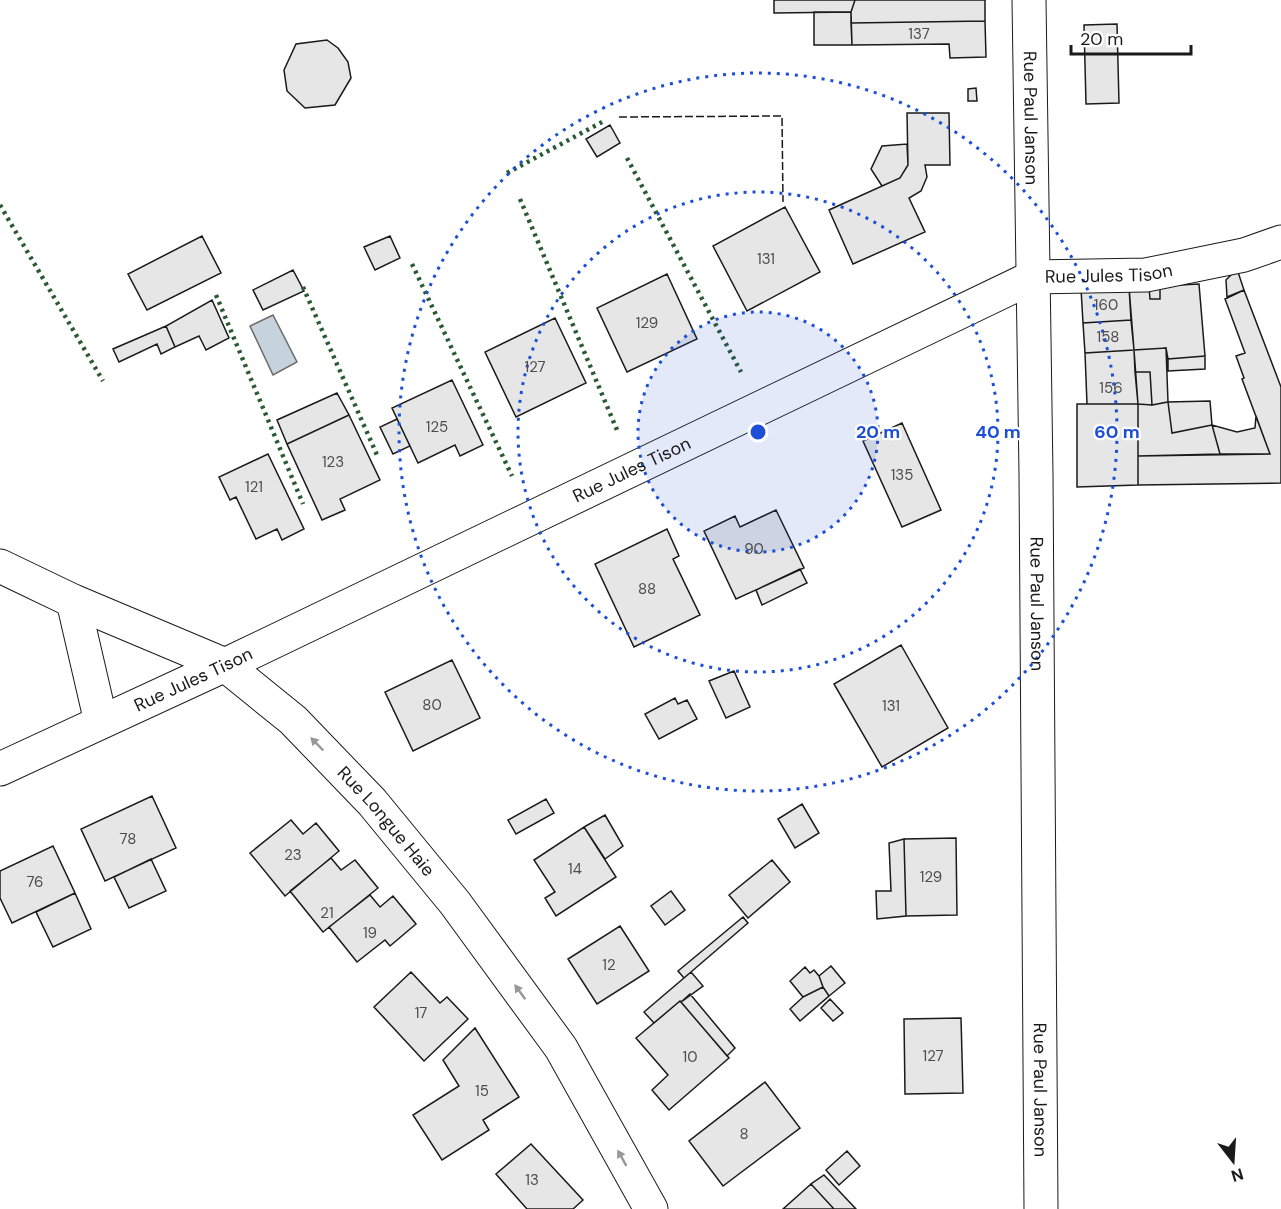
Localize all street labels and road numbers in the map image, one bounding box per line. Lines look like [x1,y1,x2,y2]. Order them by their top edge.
street label: Rue Paul Janson [1018,51,1044,185]
street label: Rue Jules Tison [1045,258,1175,289]
street label: Rue Jules Tison [569,431,695,508]
street label: Rue Paul Janson [1024,537,1049,671]
street label: Rue Jules Tison [130,642,256,717]
street label: Rue Longue Haie [332,761,440,881]
street label: Rue Paul Janson [1028,1023,1053,1157]

